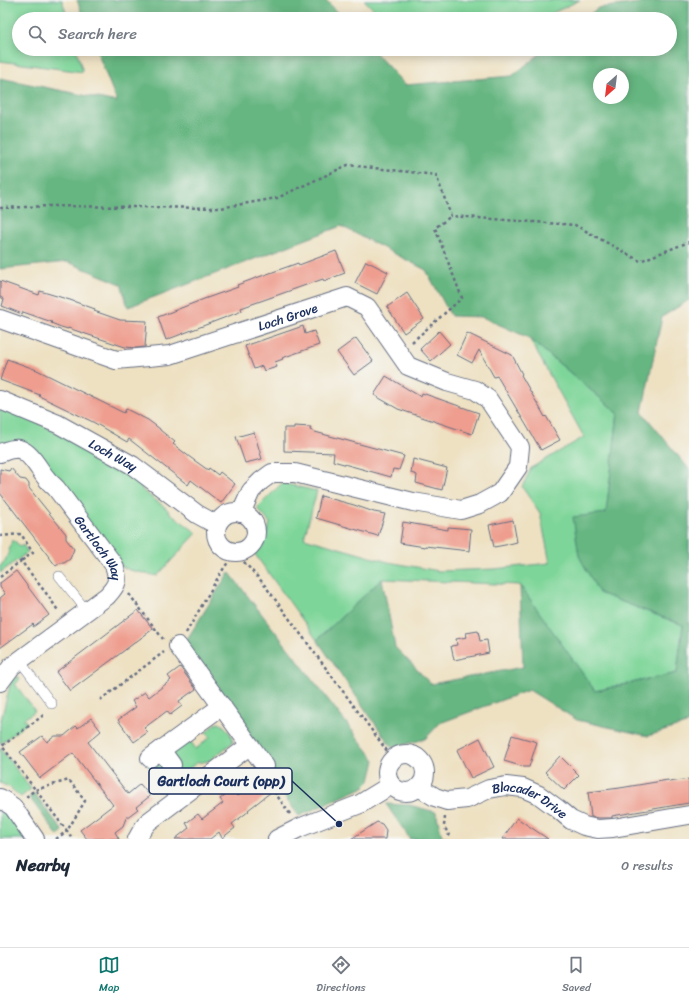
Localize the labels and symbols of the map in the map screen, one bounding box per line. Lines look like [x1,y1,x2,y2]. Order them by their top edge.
north arrow [593,68,629,104]
street label: Loch Grove [255,296,320,337]
street label: Loch Way [85,432,143,477]
street label: Gartloch Way [68,510,129,582]
callout: Gartloch Court (opp) [149,768,292,794]
text: Gartloch Court (opp) [156,769,286,794]
street label: Blacader Drive [490,774,573,825]

